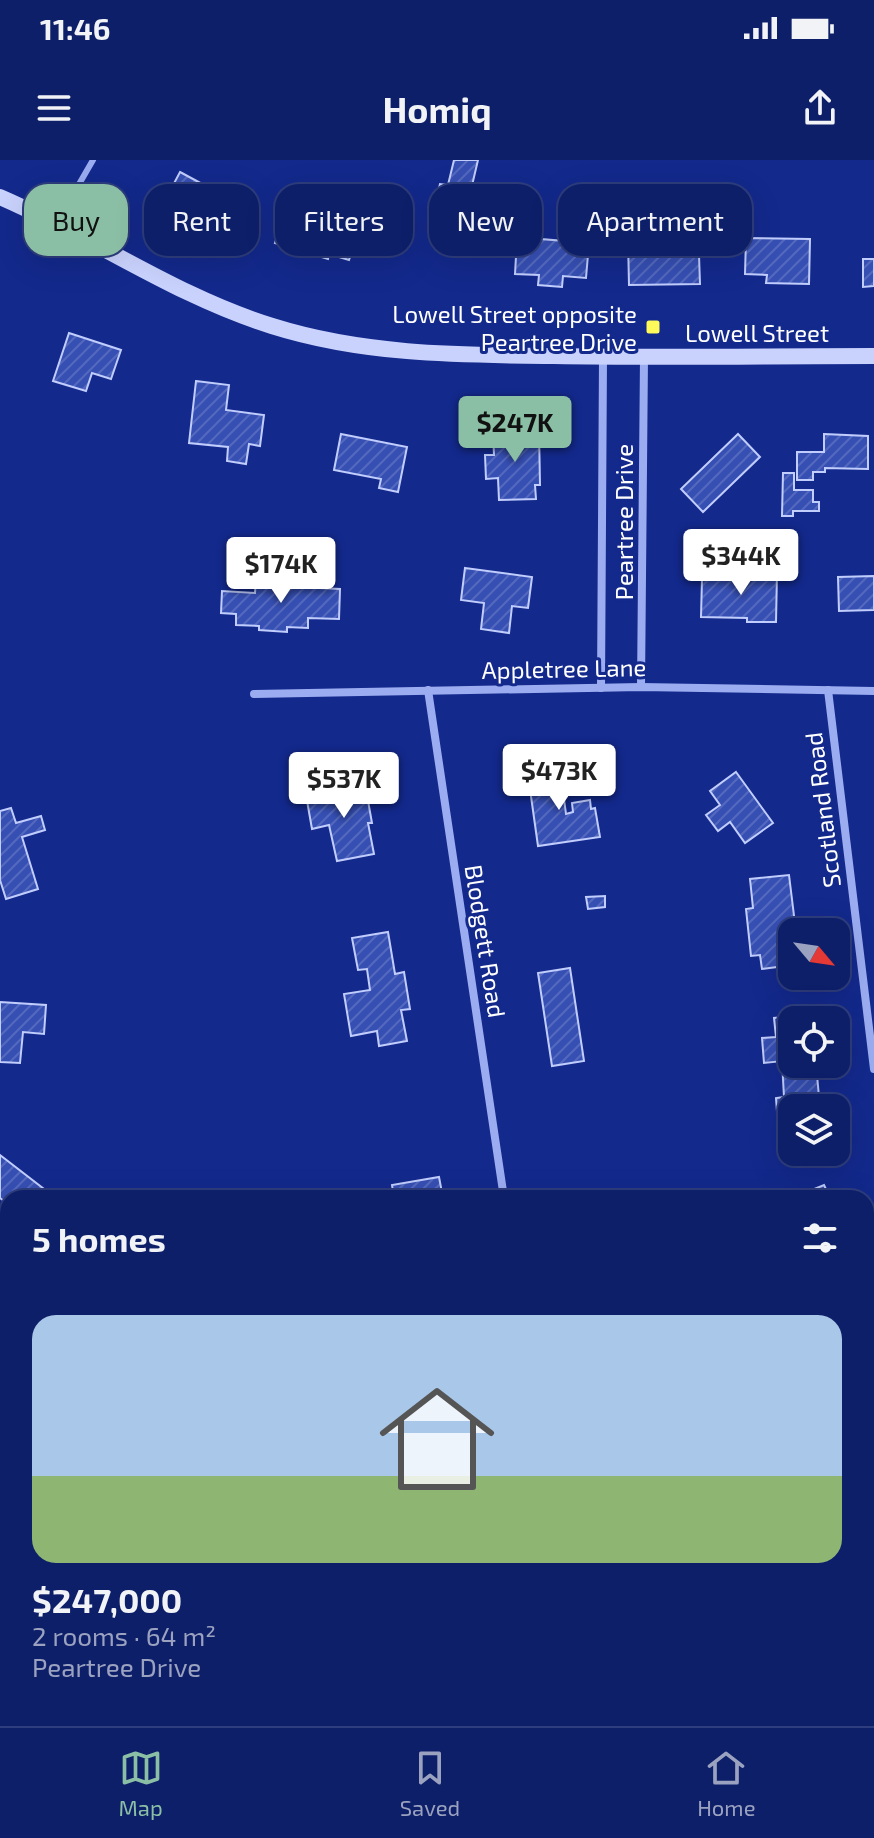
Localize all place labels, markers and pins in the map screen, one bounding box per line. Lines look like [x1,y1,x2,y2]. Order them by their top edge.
place label: Lowell Street opposite Peartree Drive [392,299,637,356]
marker: Lowell Street opposite Peartree Drive [644,318,662,336]
pin: $247K [459,396,571,464]
pin: $344K [685,529,797,597]
pin: $174K [225,537,337,605]
pin: $473K [503,744,615,812]
pin: $537K [288,752,400,820]

